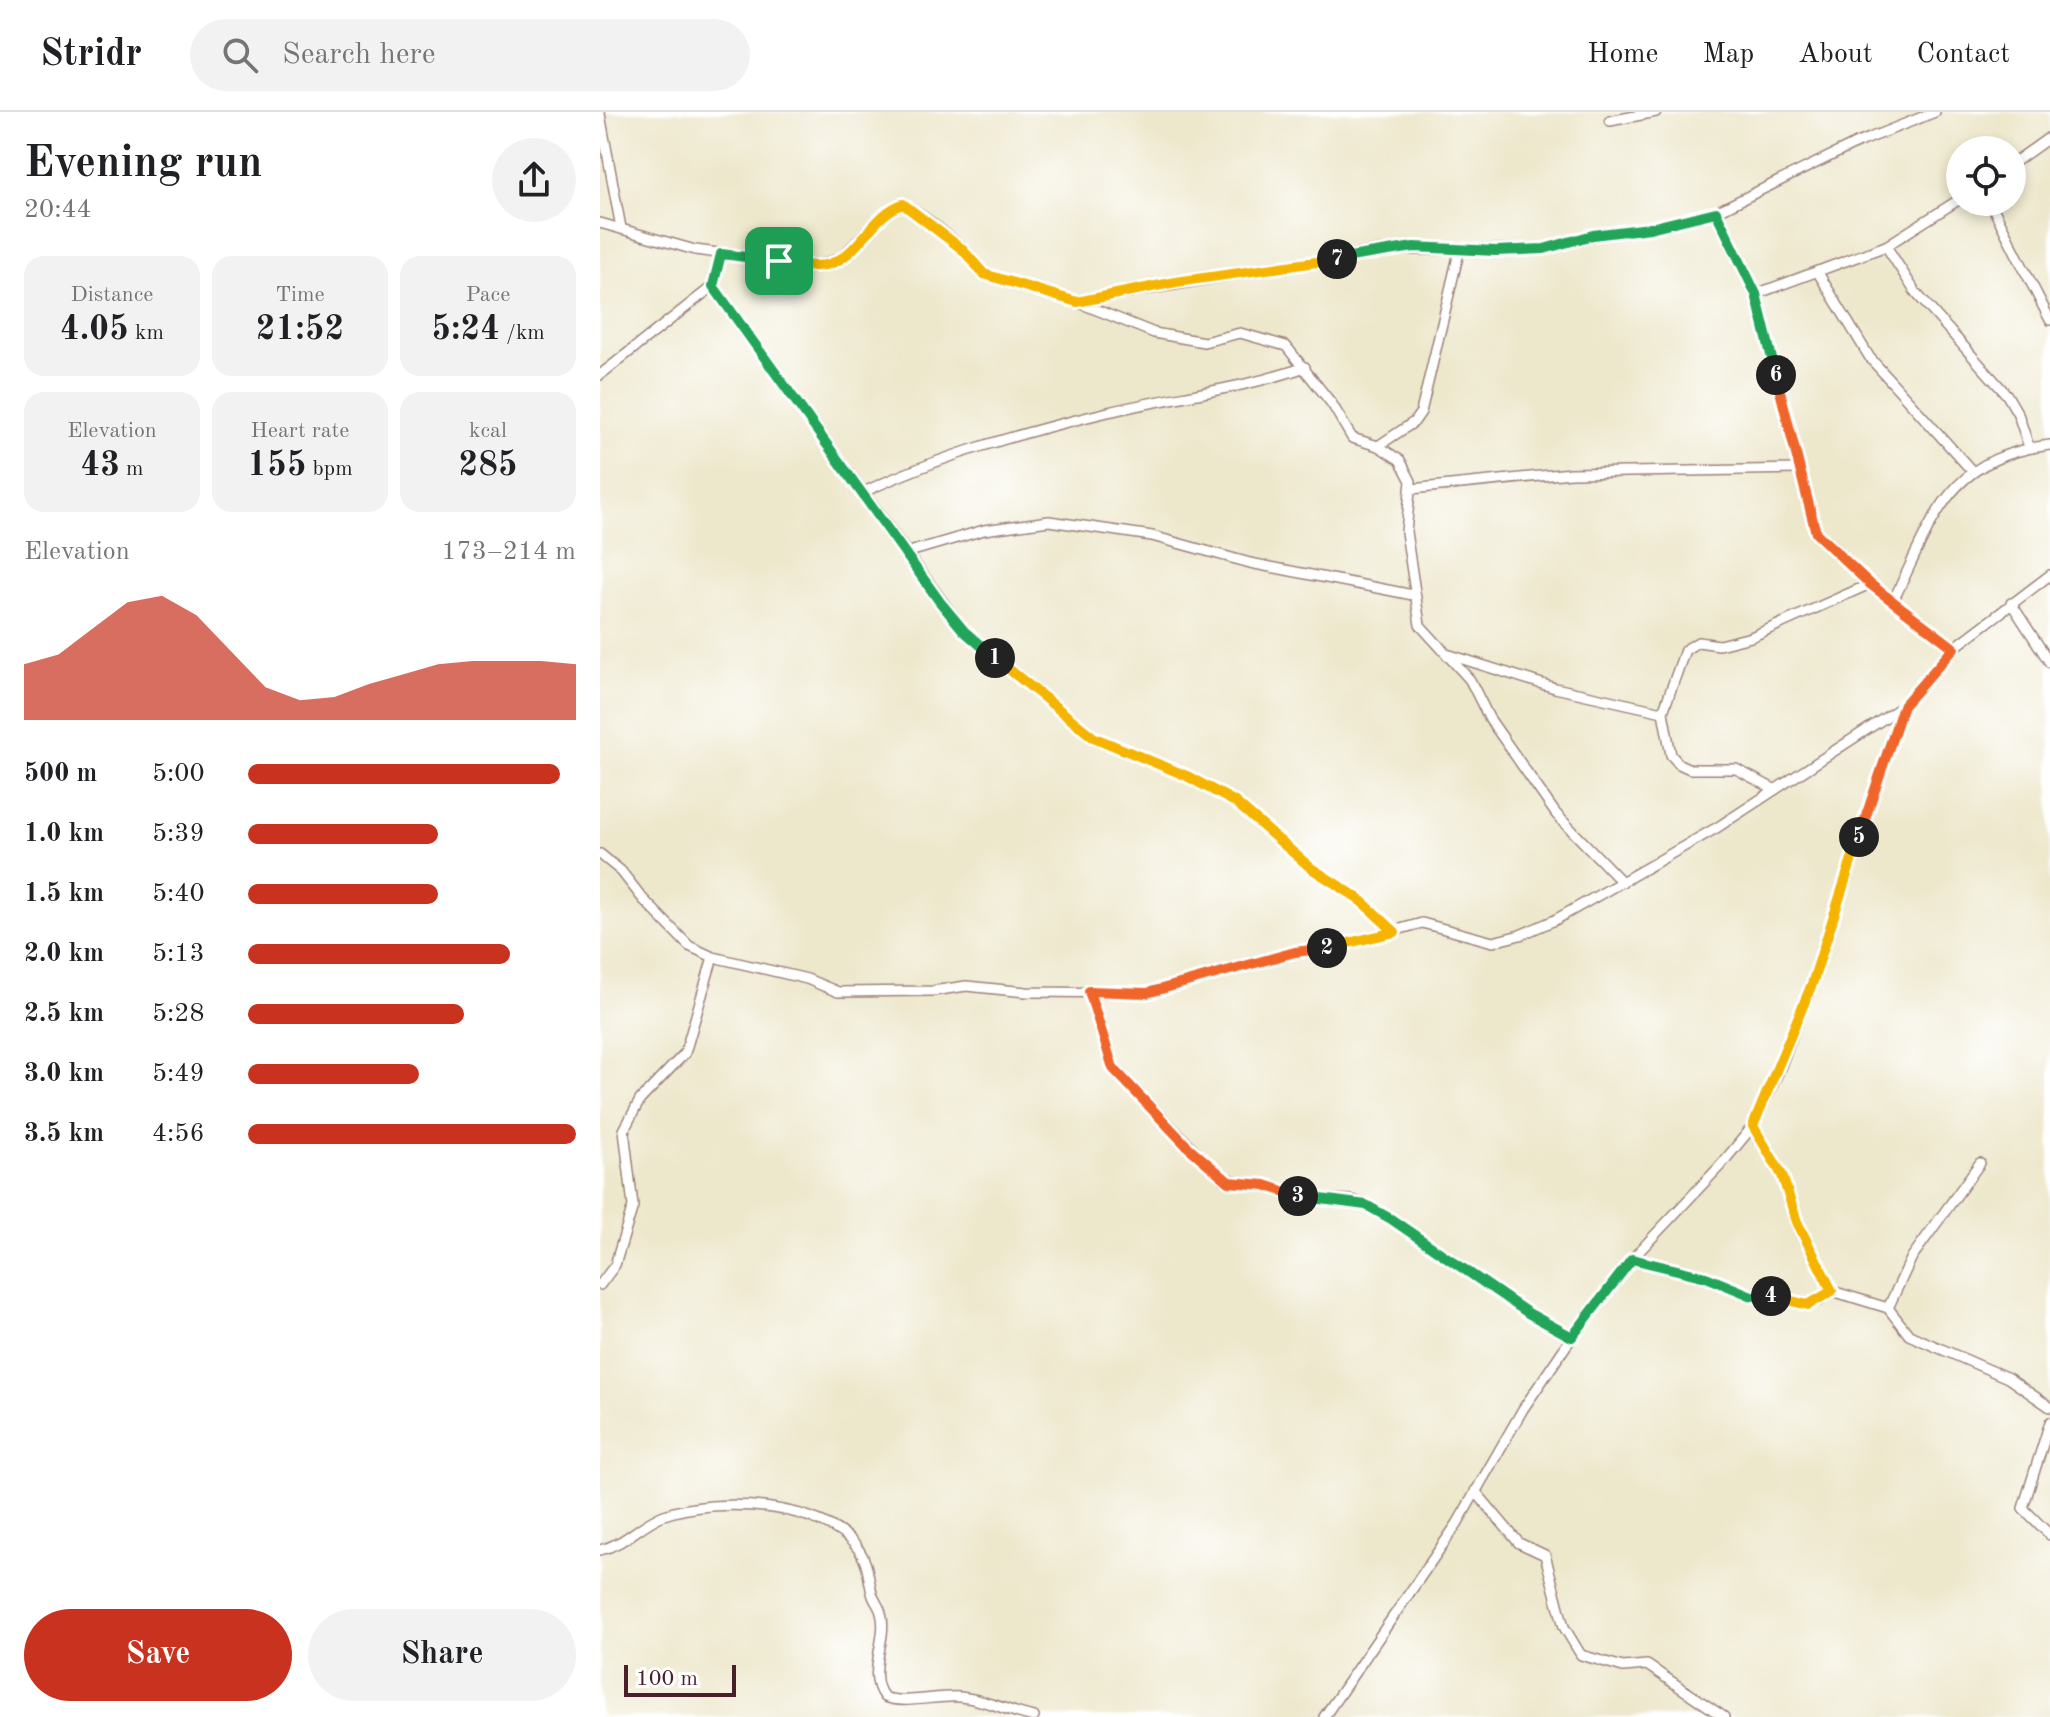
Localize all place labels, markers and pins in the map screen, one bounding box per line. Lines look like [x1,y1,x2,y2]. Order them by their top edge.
pin [745,227,813,295]
pin: 7 [1317,239,1357,279]
pin: 6 [1756,355,1796,395]
pin: 1 [975,638,1015,678]
pin: 5 [1839,817,1879,857]
pin: 2 [1307,928,1347,968]
pin: 3 [1278,1176,1318,1216]
pin: 4 [1751,1276,1791,1316]

